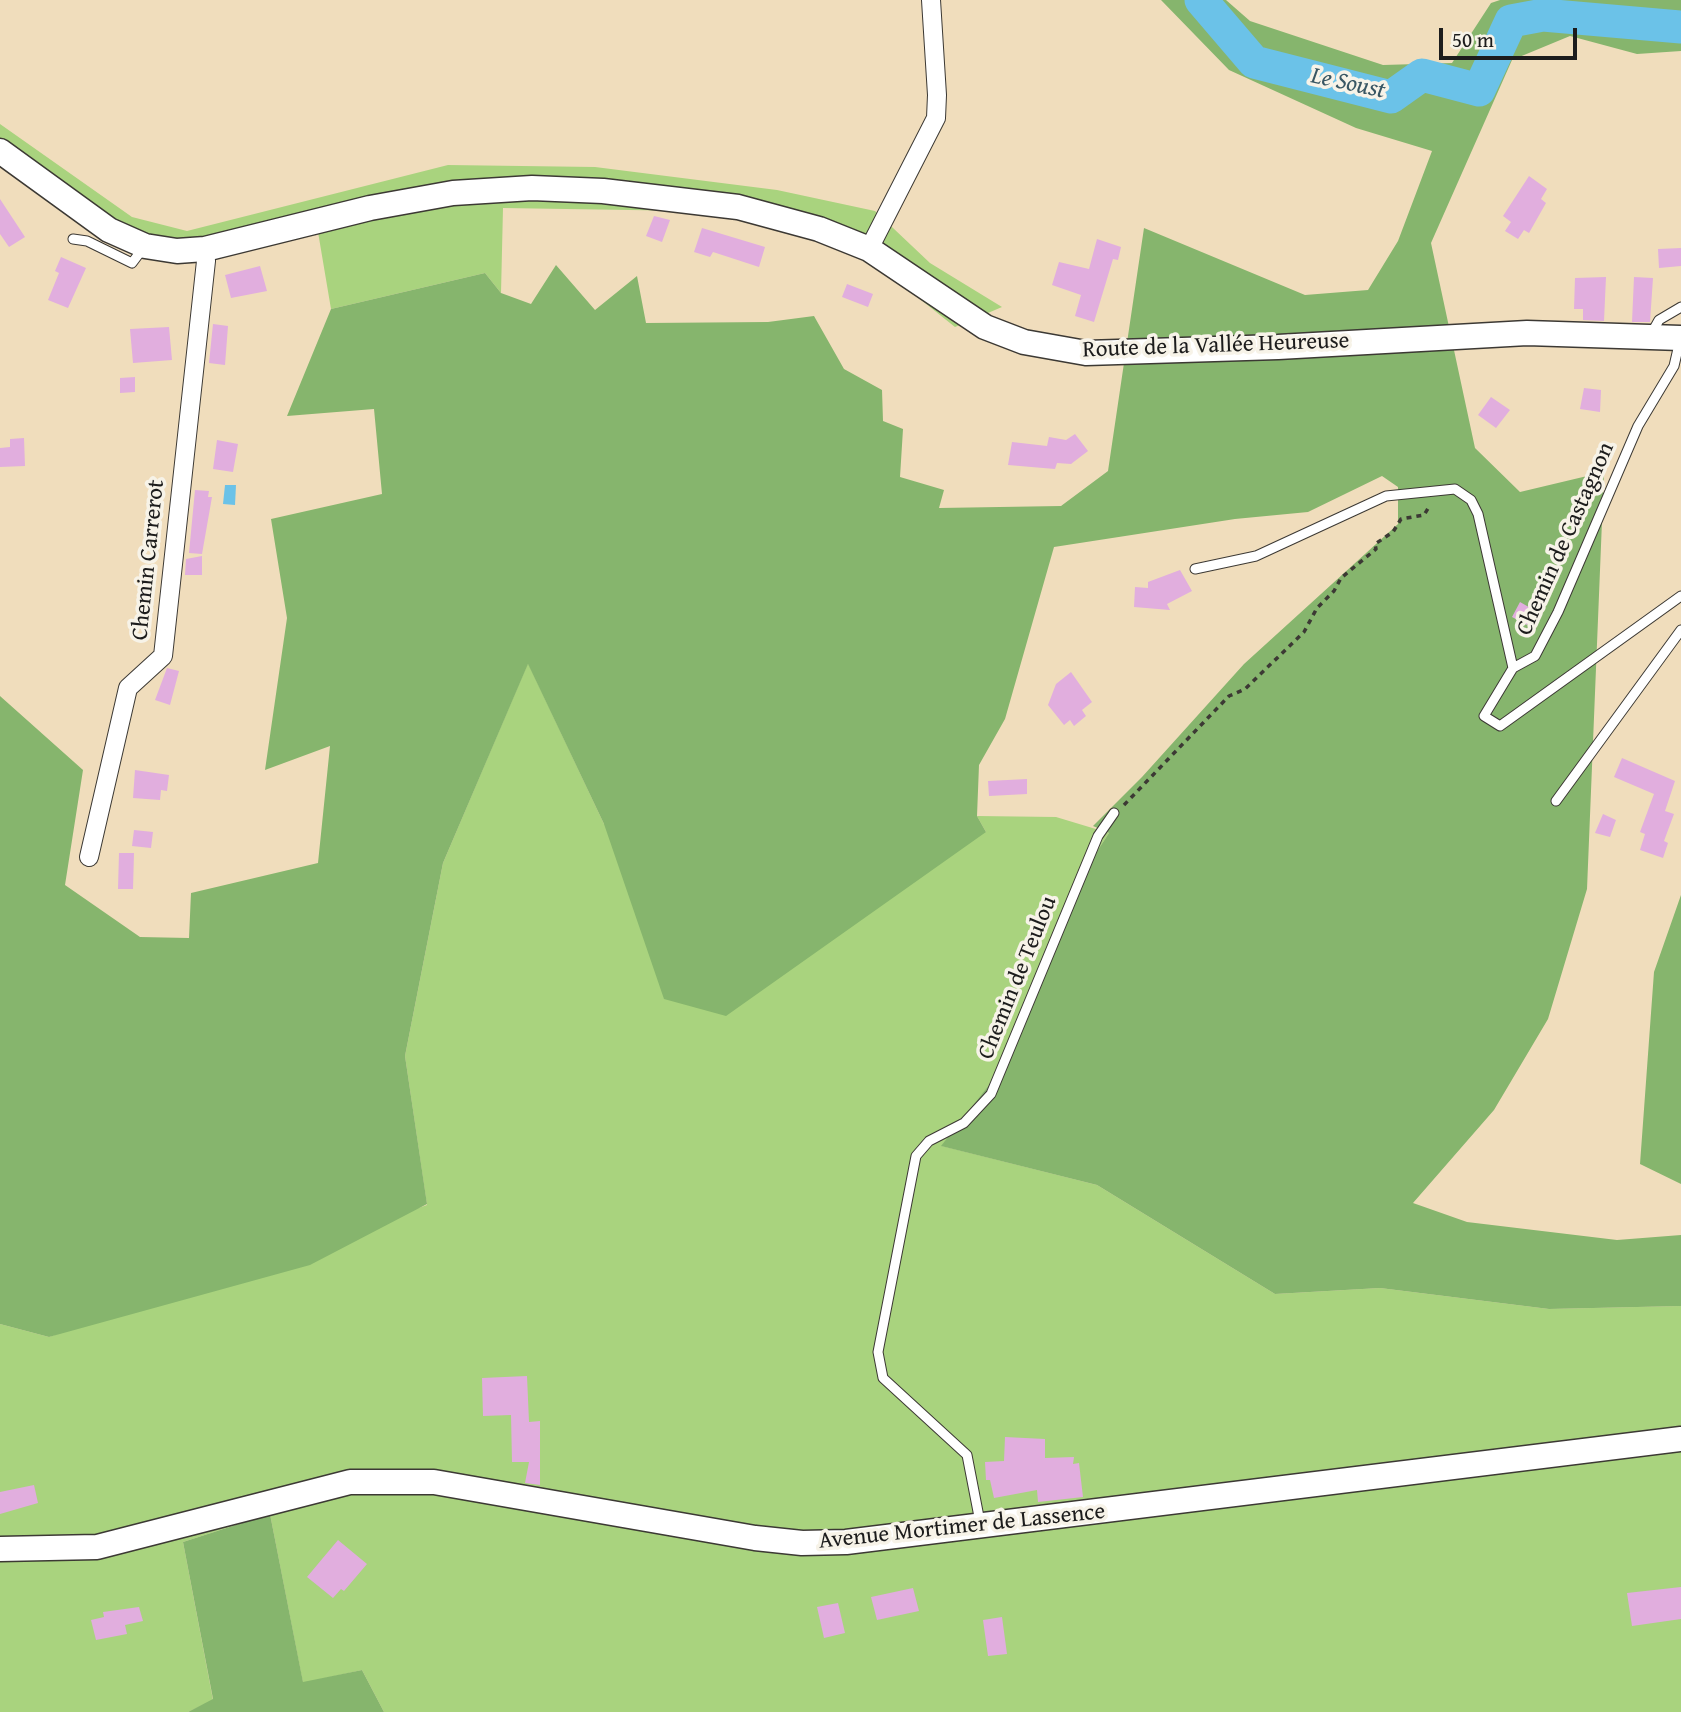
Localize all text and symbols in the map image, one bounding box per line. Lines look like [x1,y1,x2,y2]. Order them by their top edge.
scale bar [1443,14,1581,58]
text: 50 m [1452,24,1494,55]
water label: Le Soust [1308,62,1388,106]
street label: Route de la Vallée Heureuse [1082,328,1350,364]
street label: Chemin de Castagnon [1511,438,1621,640]
street label: Chemin Carrerot [127,478,171,642]
street label: Chemin de Teulou [973,892,1063,1064]
street label: Avenue Mortimer de Lassence [818,1498,1106,1556]

